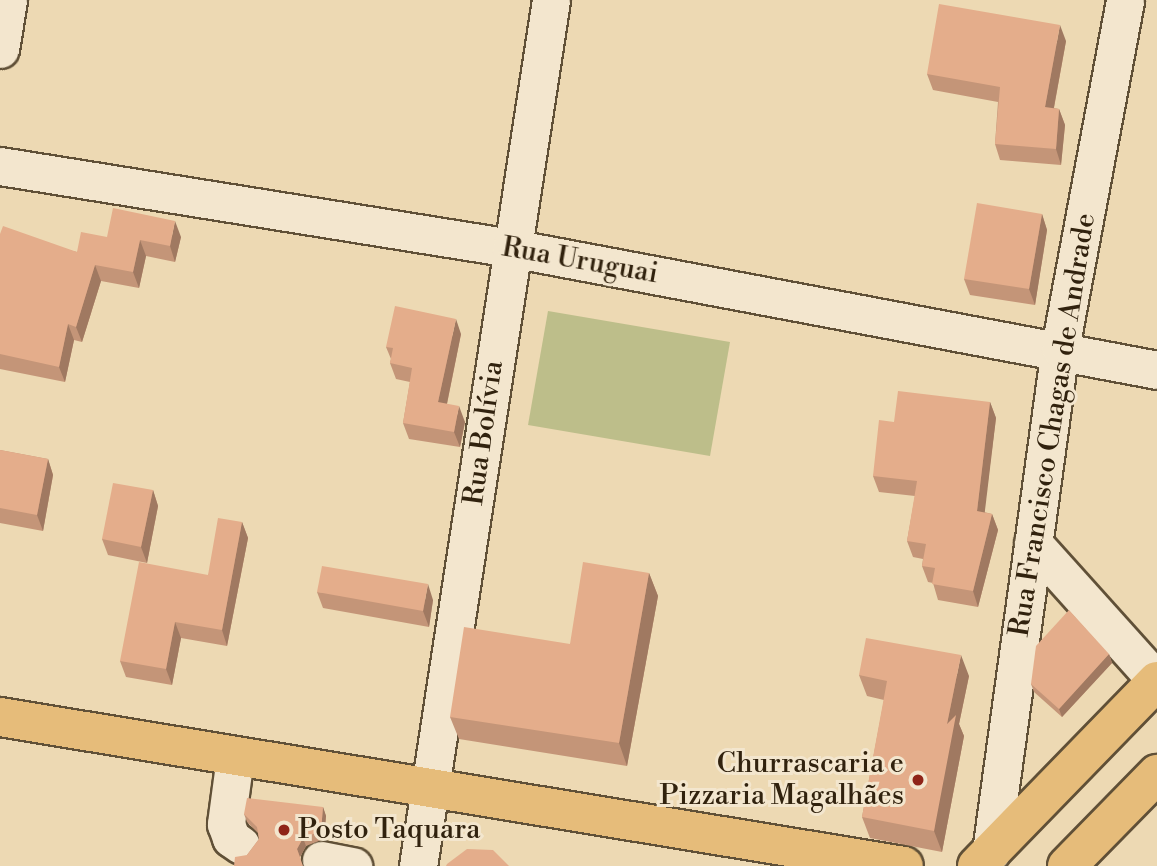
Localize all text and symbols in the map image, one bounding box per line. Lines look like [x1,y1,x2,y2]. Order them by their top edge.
street label: Rua Francisco Chagas de Andrade [1003,211,1103,639]
street label: Rua Uruguai [499,231,661,291]
street label: Rua Bolívia [457,359,511,507]
place label: Churrascaria e Pizzaria Magalhães [660,747,904,813]
marker: Churrascaria e Pizzaria Magalhães [910,772,926,788]
place label: Posto Taquara [298,813,480,847]
marker: Posto Taquara [276,822,292,838]

